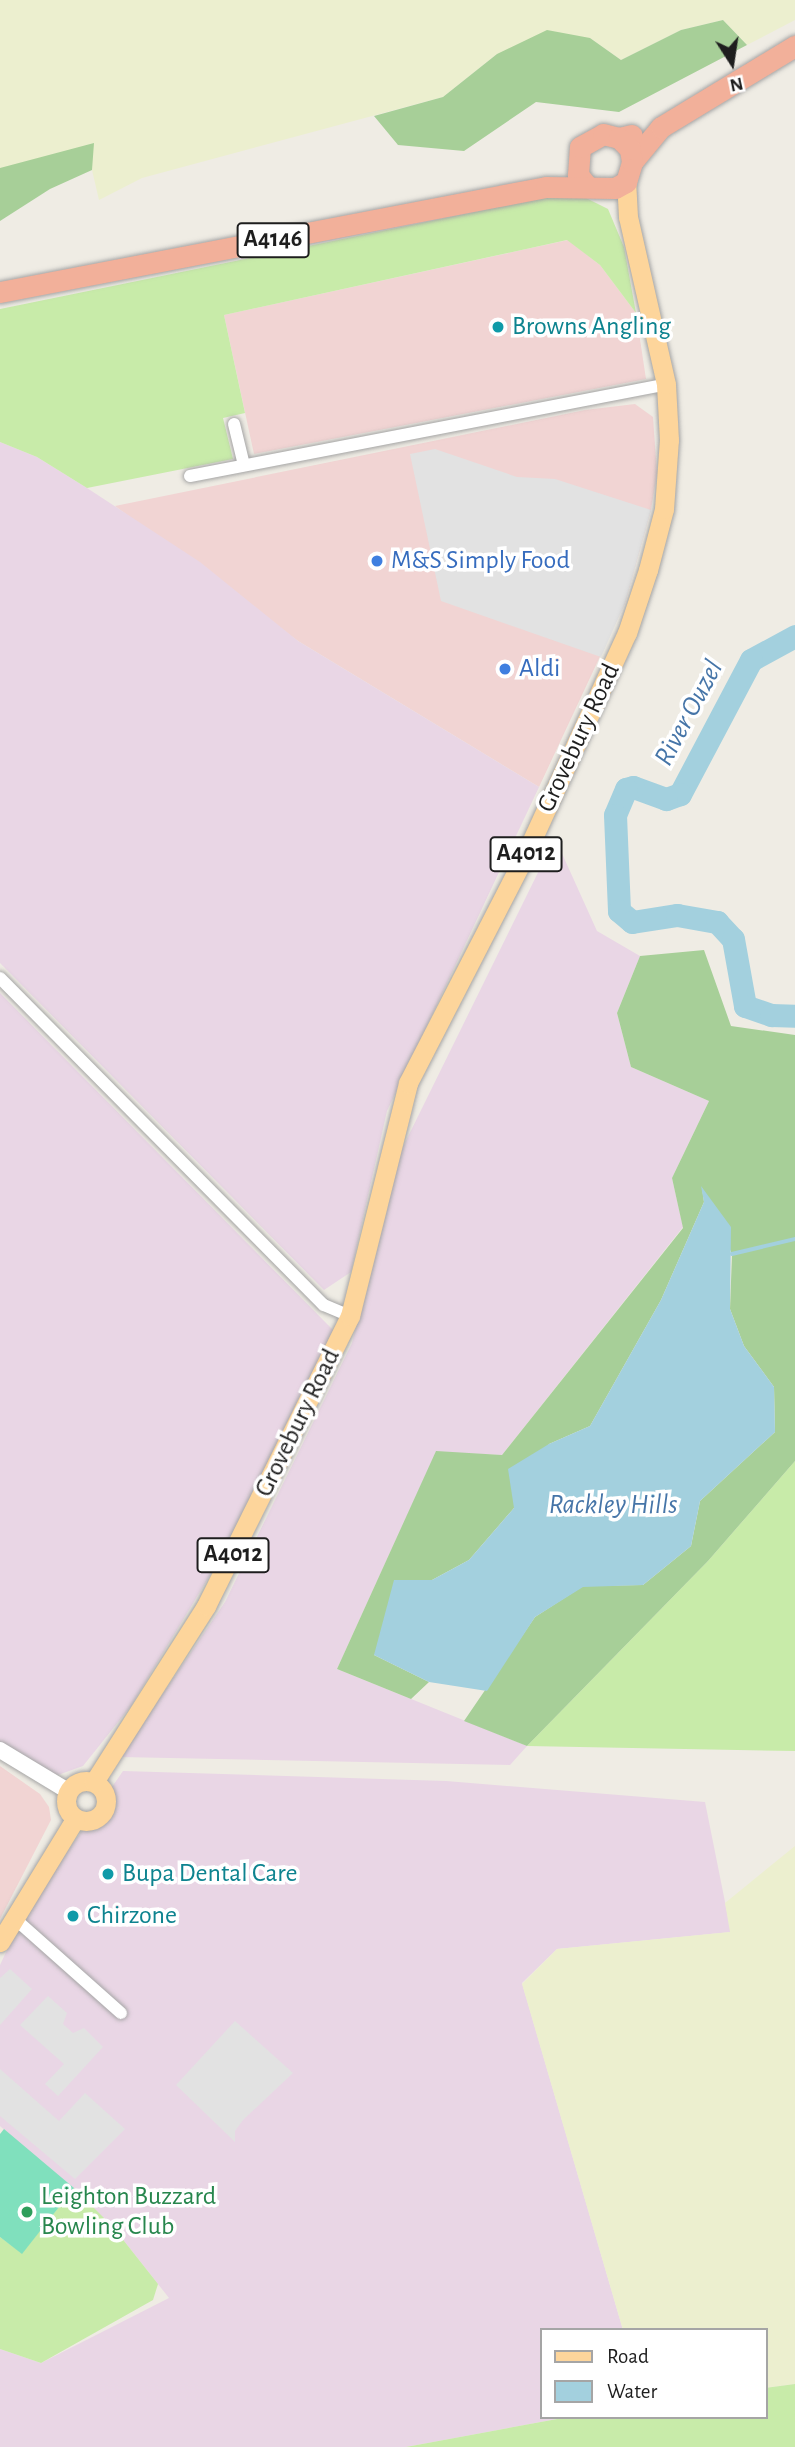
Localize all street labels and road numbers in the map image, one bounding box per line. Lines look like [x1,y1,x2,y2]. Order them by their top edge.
road number: A4146 [236,220,310,260]
street label: Grovebury Road [531,659,627,817]
road number: A4012 [489,834,563,874]
street label: Grovebury Road [249,1344,347,1502]
road number: A4012 [196,1534,270,1576]

